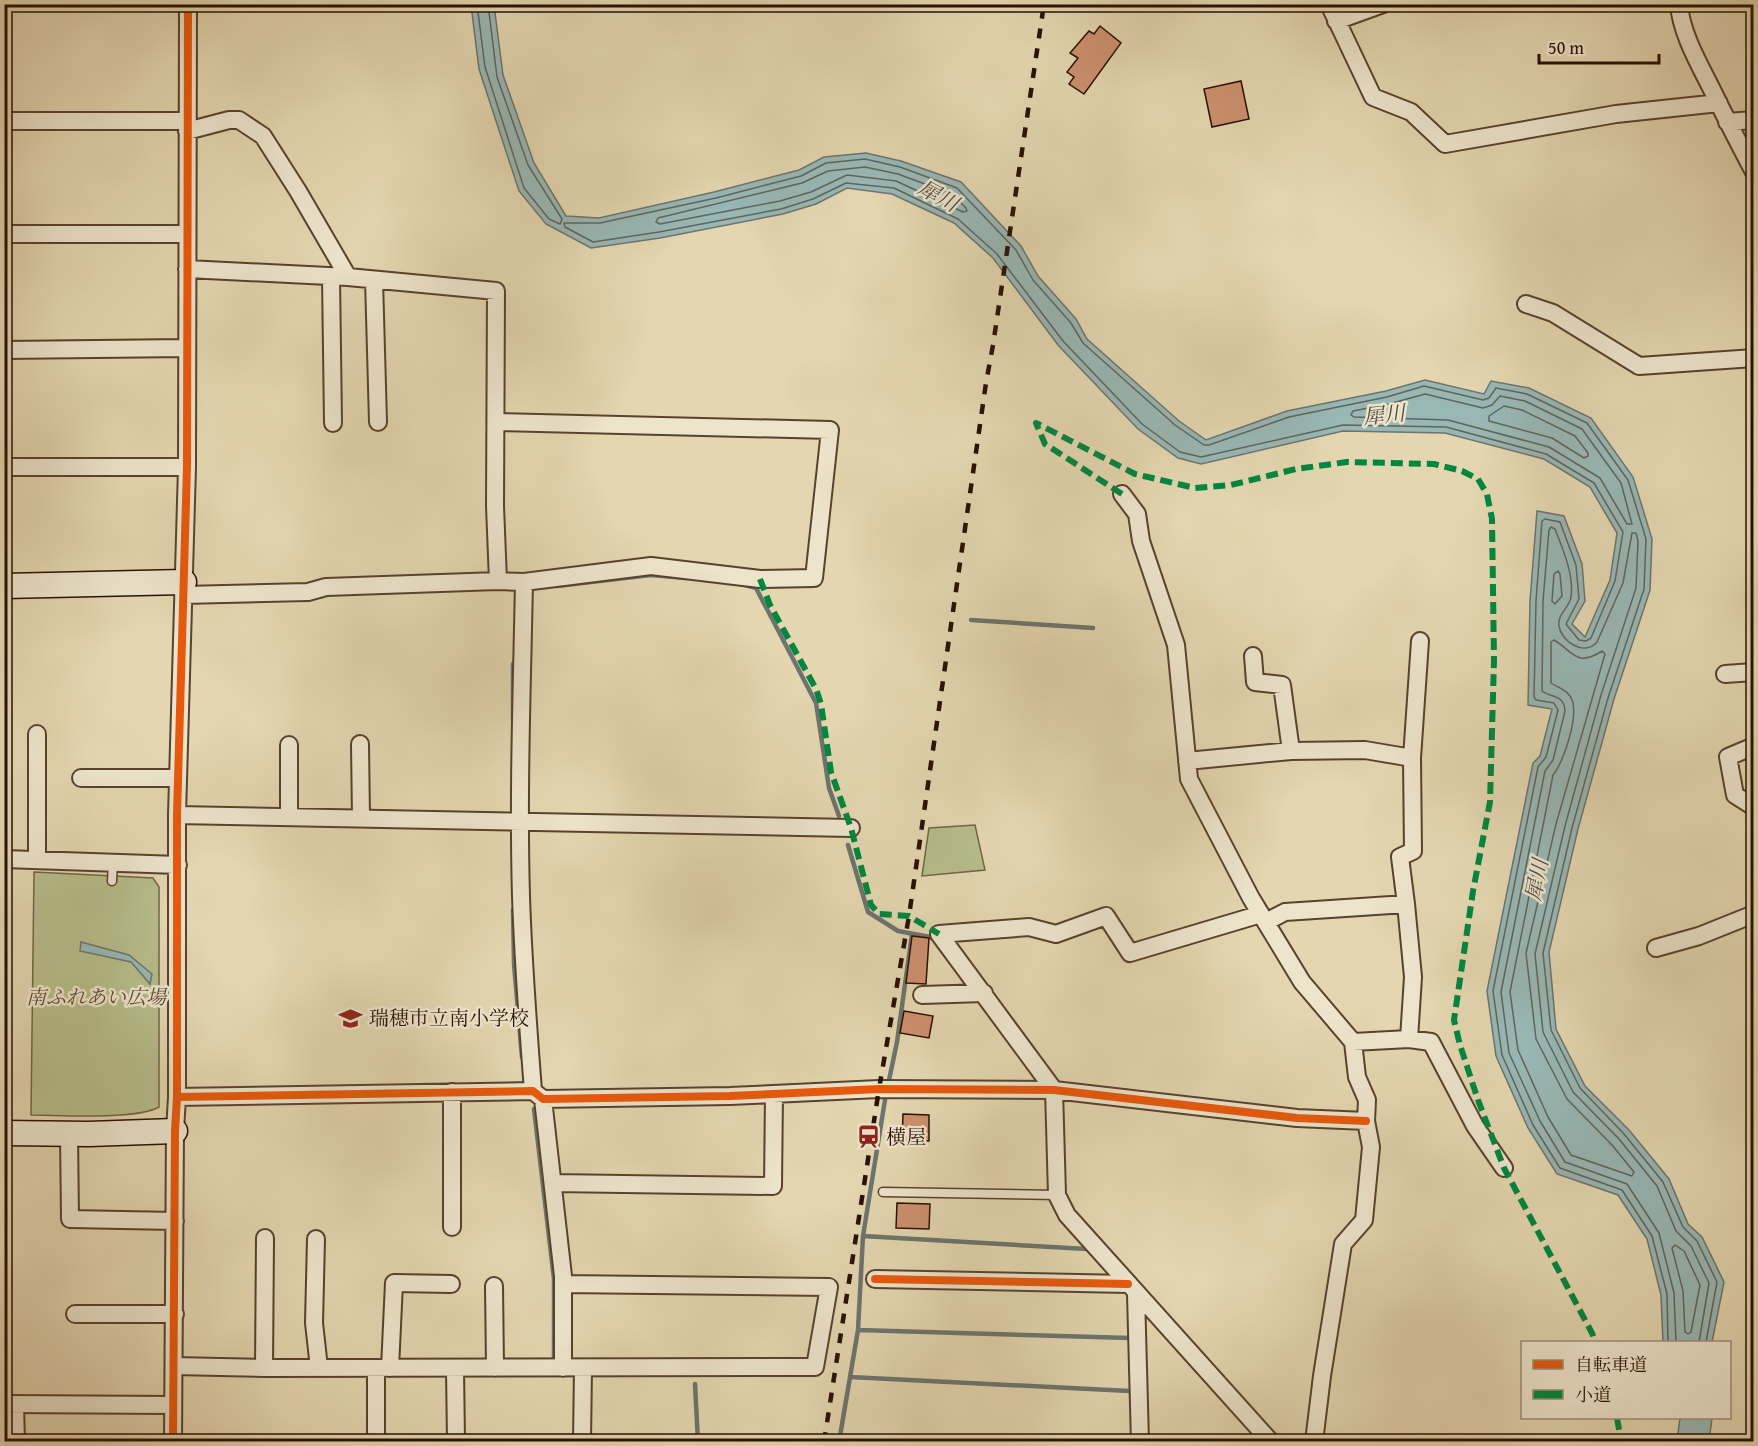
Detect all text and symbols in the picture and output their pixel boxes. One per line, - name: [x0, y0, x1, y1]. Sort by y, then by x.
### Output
- scale bar: [1539, 27, 1659, 65]
- text: 50 m: [1548, 34, 1584, 61]
- water label: 犀川: [912, 172, 966, 220]
- water label: 犀川: [1361, 397, 1408, 432]
- water label: 犀川: [1517, 854, 1556, 903]
- park label: 南ふれあい広場: [26, 982, 168, 1011]
- place label: 瑞穂市立南小学校: [369, 1003, 529, 1032]
- school or university icon: 瑞穂市立南小学校: [338, 1005, 364, 1031]
- place label: 横屋: [886, 1122, 926, 1151]
- station icon: 横屋: [855, 1124, 881, 1150]
- legend: [1521, 1341, 1731, 1419]
- text: 自転車道: [1575, 1351, 1647, 1378]
- text: 小道: [1575, 1381, 1611, 1408]

